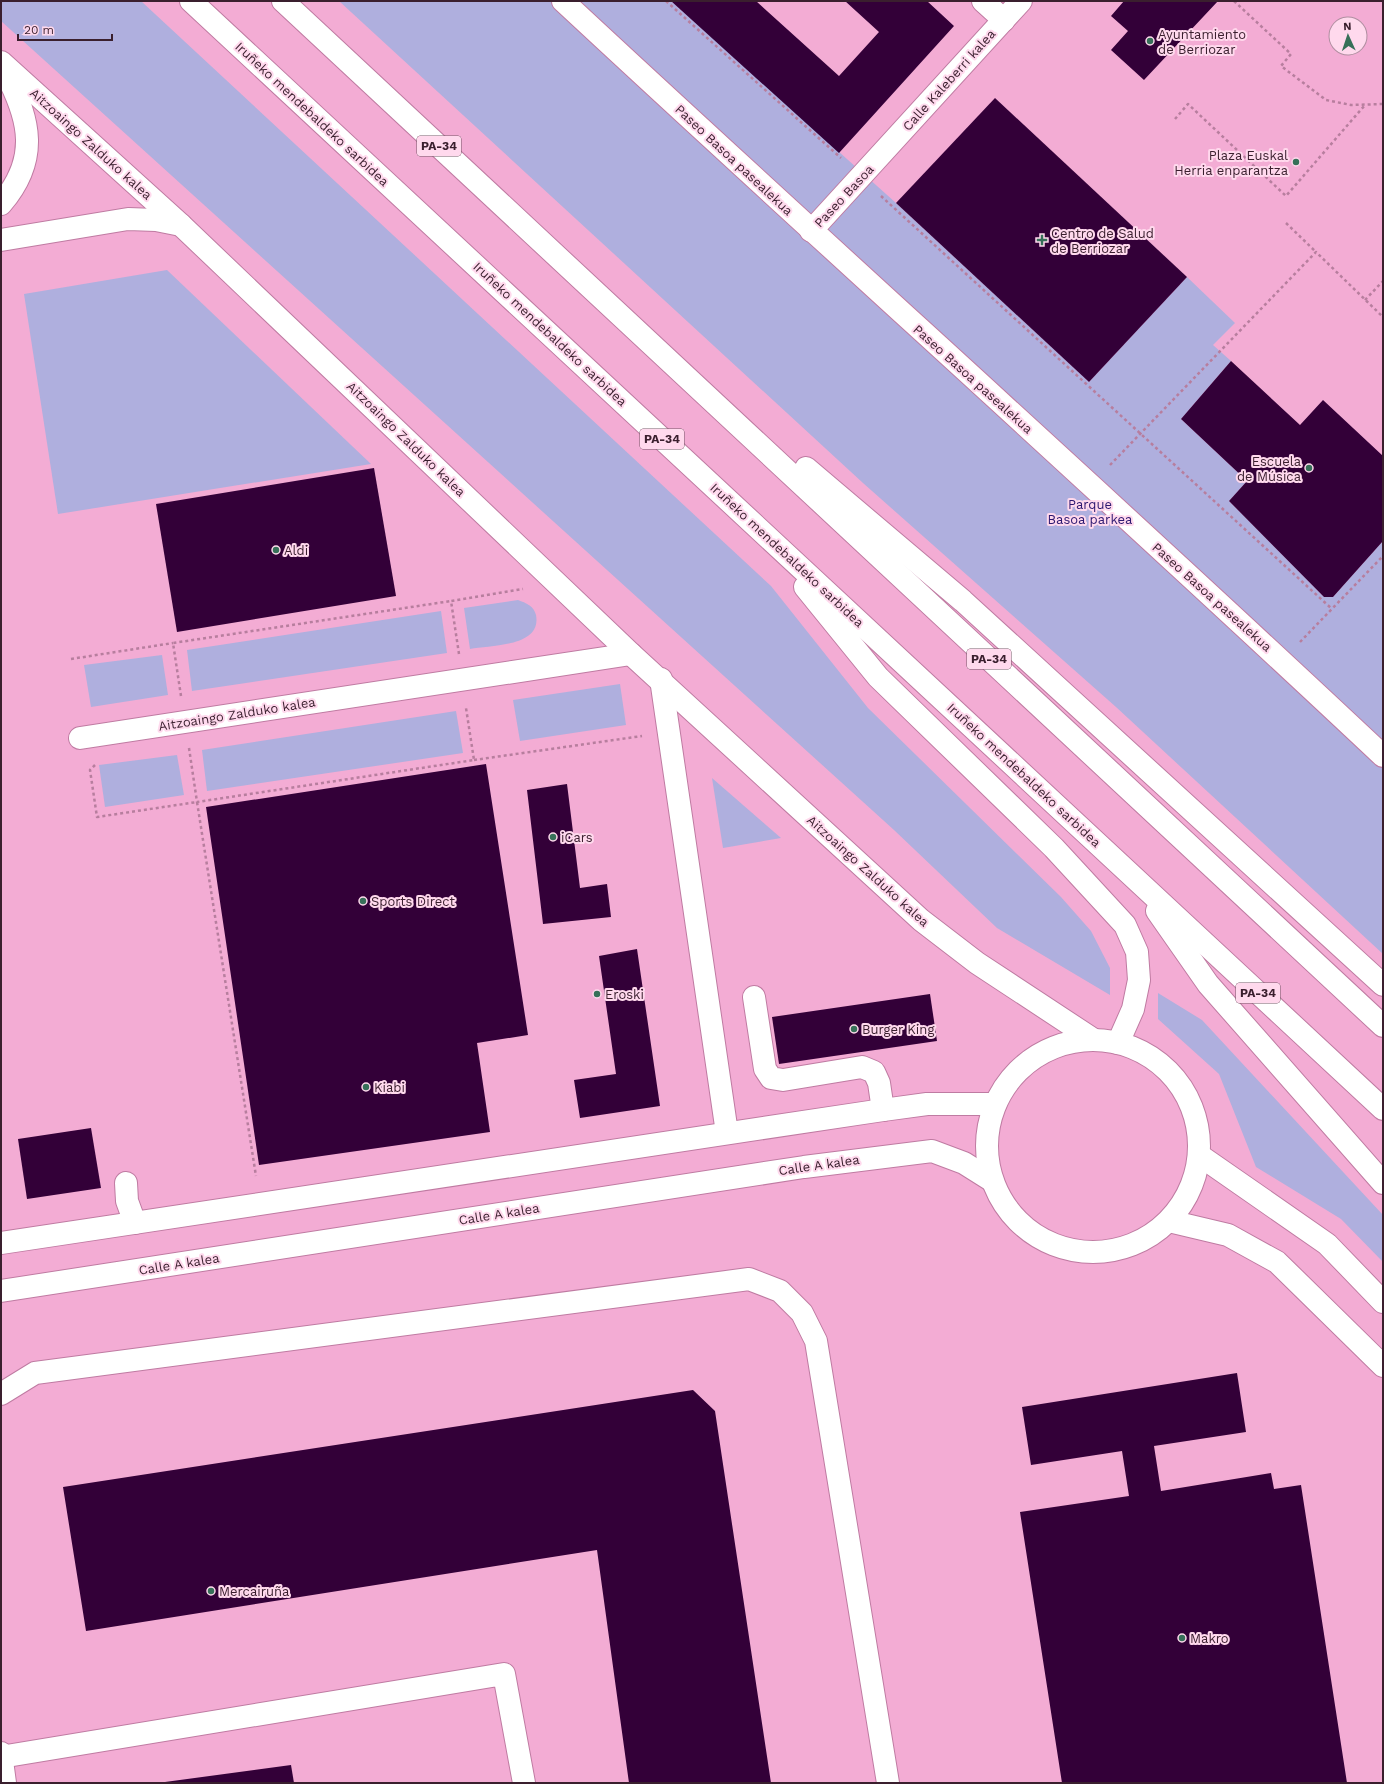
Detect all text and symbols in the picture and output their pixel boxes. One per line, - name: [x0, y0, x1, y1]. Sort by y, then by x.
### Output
- scale bar: [18, 16, 112, 42]
- north arrow: [1328, 16, 1368, 56]
- text: N: [1343, 20, 1352, 33]
- text: 20 m: [24, 23, 54, 37]
- street label: Calle Kaleberri kalea: [900, 26, 999, 134]
- place label: Ayuntamiento de Berriozar: [1158, 27, 1246, 57]
- marker: Ayuntamiento de Berriozar: [1145, 36, 1155, 46]
- street label: Iruñeko mendebaldeko sarbidea: [232, 39, 392, 190]
- street label: Aitzoaingo Zalduko kalea: [27, 85, 155, 203]
- street label: Paseo Basoa pasealekua: [672, 102, 796, 219]
- road number: PA-34: [417, 136, 461, 156]
- place label: Plaza Euskal Herria enparantza: [1174, 148, 1289, 178]
- marker: Plaza Euskal Herria enparantza: [1291, 157, 1301, 167]
- street label: Paseo Basoa: [811, 161, 877, 230]
- place label: Centro de Salud de Berriozar: [1051, 226, 1154, 256]
- marker: Centro de Salud de Berriozar: [1036, 234, 1048, 246]
- street label: Iruñeko mendebaldeko sarbidea: [470, 259, 630, 410]
- street label: Paseo Basoa pasealekua: [910, 321, 1036, 437]
- street label: Aitzoaingo Zalduko kalea: [344, 379, 469, 500]
- road number: PA-34: [640, 429, 684, 449]
- place label: Escuela de Música: [1237, 454, 1302, 484]
- marker: Escuela de Música: [1304, 463, 1314, 473]
- street label: Iruñeko mendebaldeko sarbidea: [707, 480, 867, 631]
- park label: Parque Basoa parkea: [1048, 497, 1133, 527]
- street label: Paseo Basoa pasealekua: [1149, 539, 1275, 655]
- place label: Aldi: [284, 543, 308, 558]
- marker: Aldi: [271, 545, 281, 555]
- road number: PA-34: [967, 649, 1011, 669]
- street label: Aitzoaingo Zalduko kalea: [157, 694, 317, 734]
- street label: Iruñeko mendebaldeko sarbidea: [944, 700, 1104, 851]
- street label: Aitzoaingo Zalduko kalea: [804, 812, 932, 930]
- place label: iCars: [561, 830, 593, 845]
- marker: iCars: [548, 832, 558, 842]
- place label: Sports Direct: [371, 894, 456, 909]
- marker: Sports Direct: [358, 896, 368, 906]
- road number: PA-34: [1236, 983, 1280, 1003]
- place label: Eroski: [605, 987, 644, 1002]
- marker: Eroski: [592, 989, 602, 999]
- place label: Burger King: [862, 1022, 934, 1037]
- marker: Burger King: [849, 1024, 859, 1034]
- place label: Kiabi: [374, 1080, 405, 1095]
- marker: Kiabi: [361, 1082, 371, 1092]
- street label: Calle A kalea: [778, 1152, 861, 1178]
- street label: Calle A kalea: [458, 1200, 541, 1228]
- street label: Calle A kalea: [138, 1250, 221, 1278]
- place label: Mercairuña: [219, 1584, 290, 1599]
- marker: Mercairuña: [206, 1586, 216, 1596]
- place label: Makro: [1190, 1631, 1229, 1646]
- marker: Makro: [1177, 1633, 1187, 1643]

